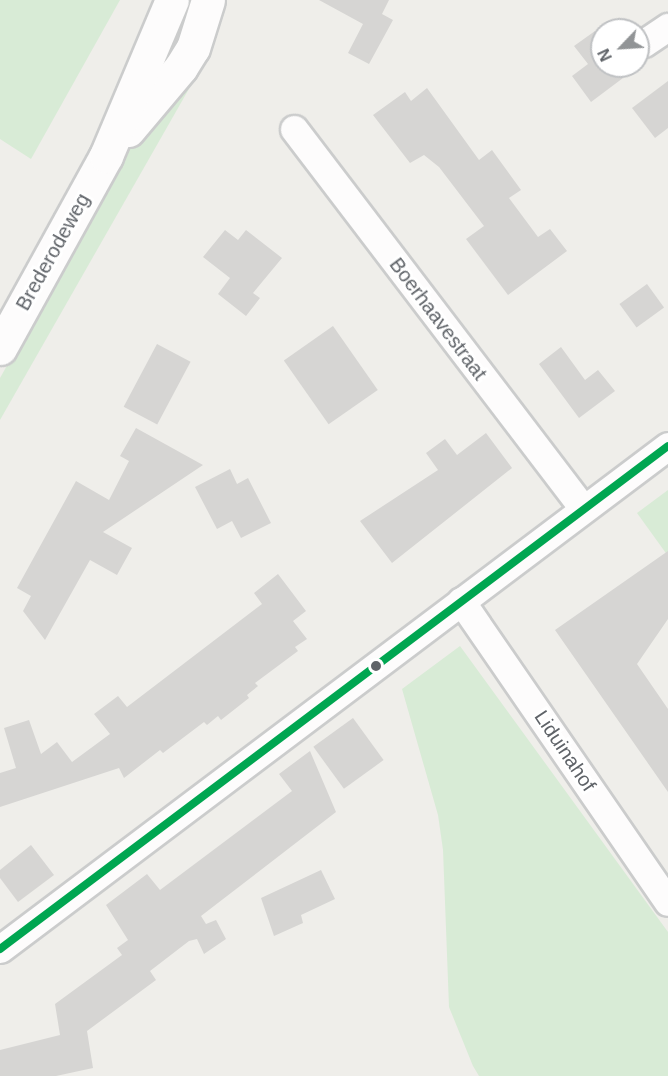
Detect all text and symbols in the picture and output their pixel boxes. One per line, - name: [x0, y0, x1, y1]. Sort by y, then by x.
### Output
- north arrow: [590, 18, 650, 78]
- text: N: [595, 46, 615, 64]
- street label: Brederodeweg: [11, 189, 95, 315]
- street label: Boerhaavestraat: [384, 253, 492, 385]
- unlabelled marker: [370, 660, 382, 672]
- street label: Liduinahof: [529, 706, 601, 796]

